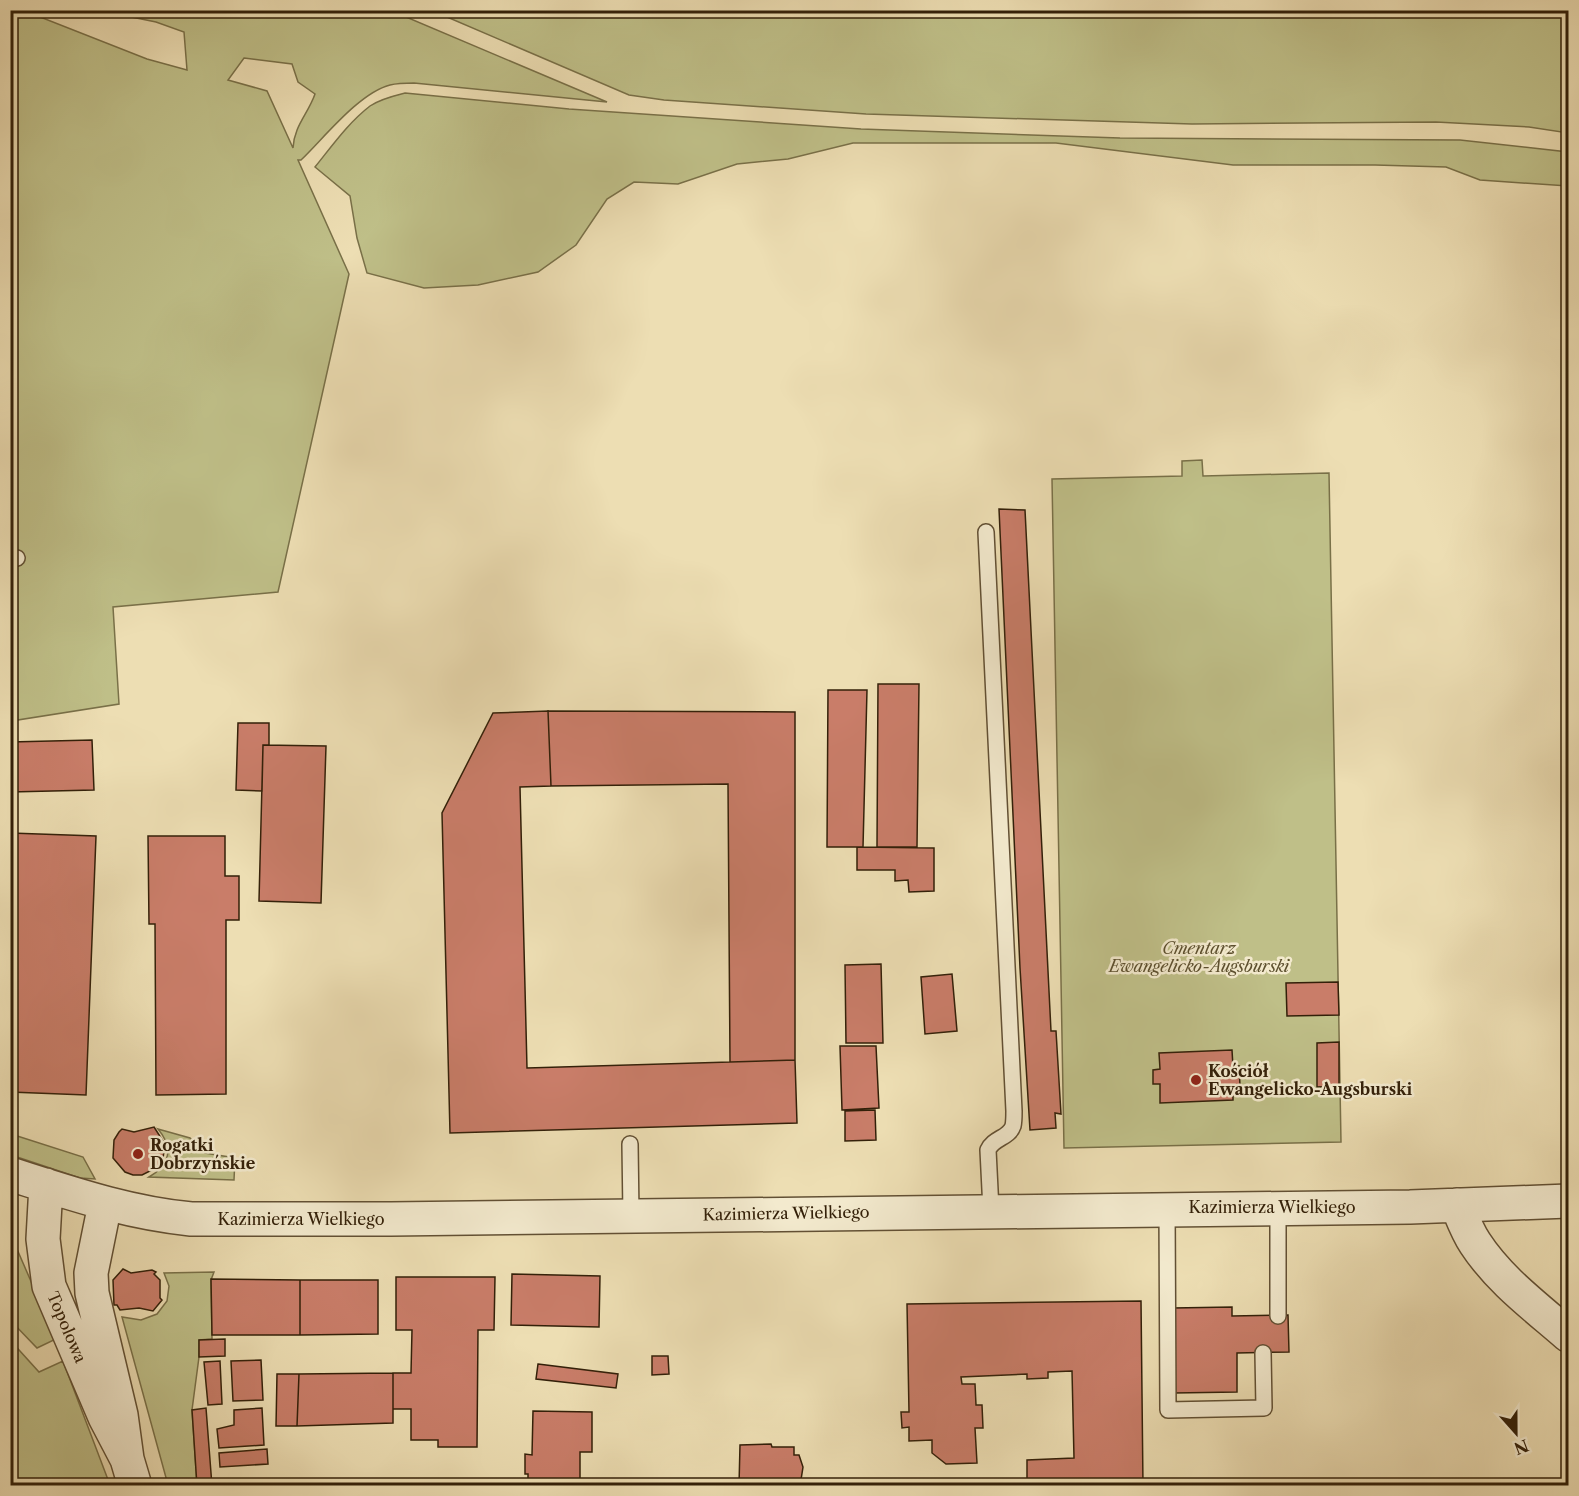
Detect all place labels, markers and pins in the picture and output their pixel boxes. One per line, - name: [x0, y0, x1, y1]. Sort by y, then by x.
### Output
- place label: Kościół Ewangelicko-Augsburski: [1208, 1061, 1413, 1099]
- marker: Kościół Ewangelicko-Augsburski: [1189, 1073, 1203, 1087]
- place label: Rogatki Dobrzyńskie: [150, 1135, 256, 1173]
- marker: Rogatki Dobrzyńskie: [131, 1147, 145, 1161]

